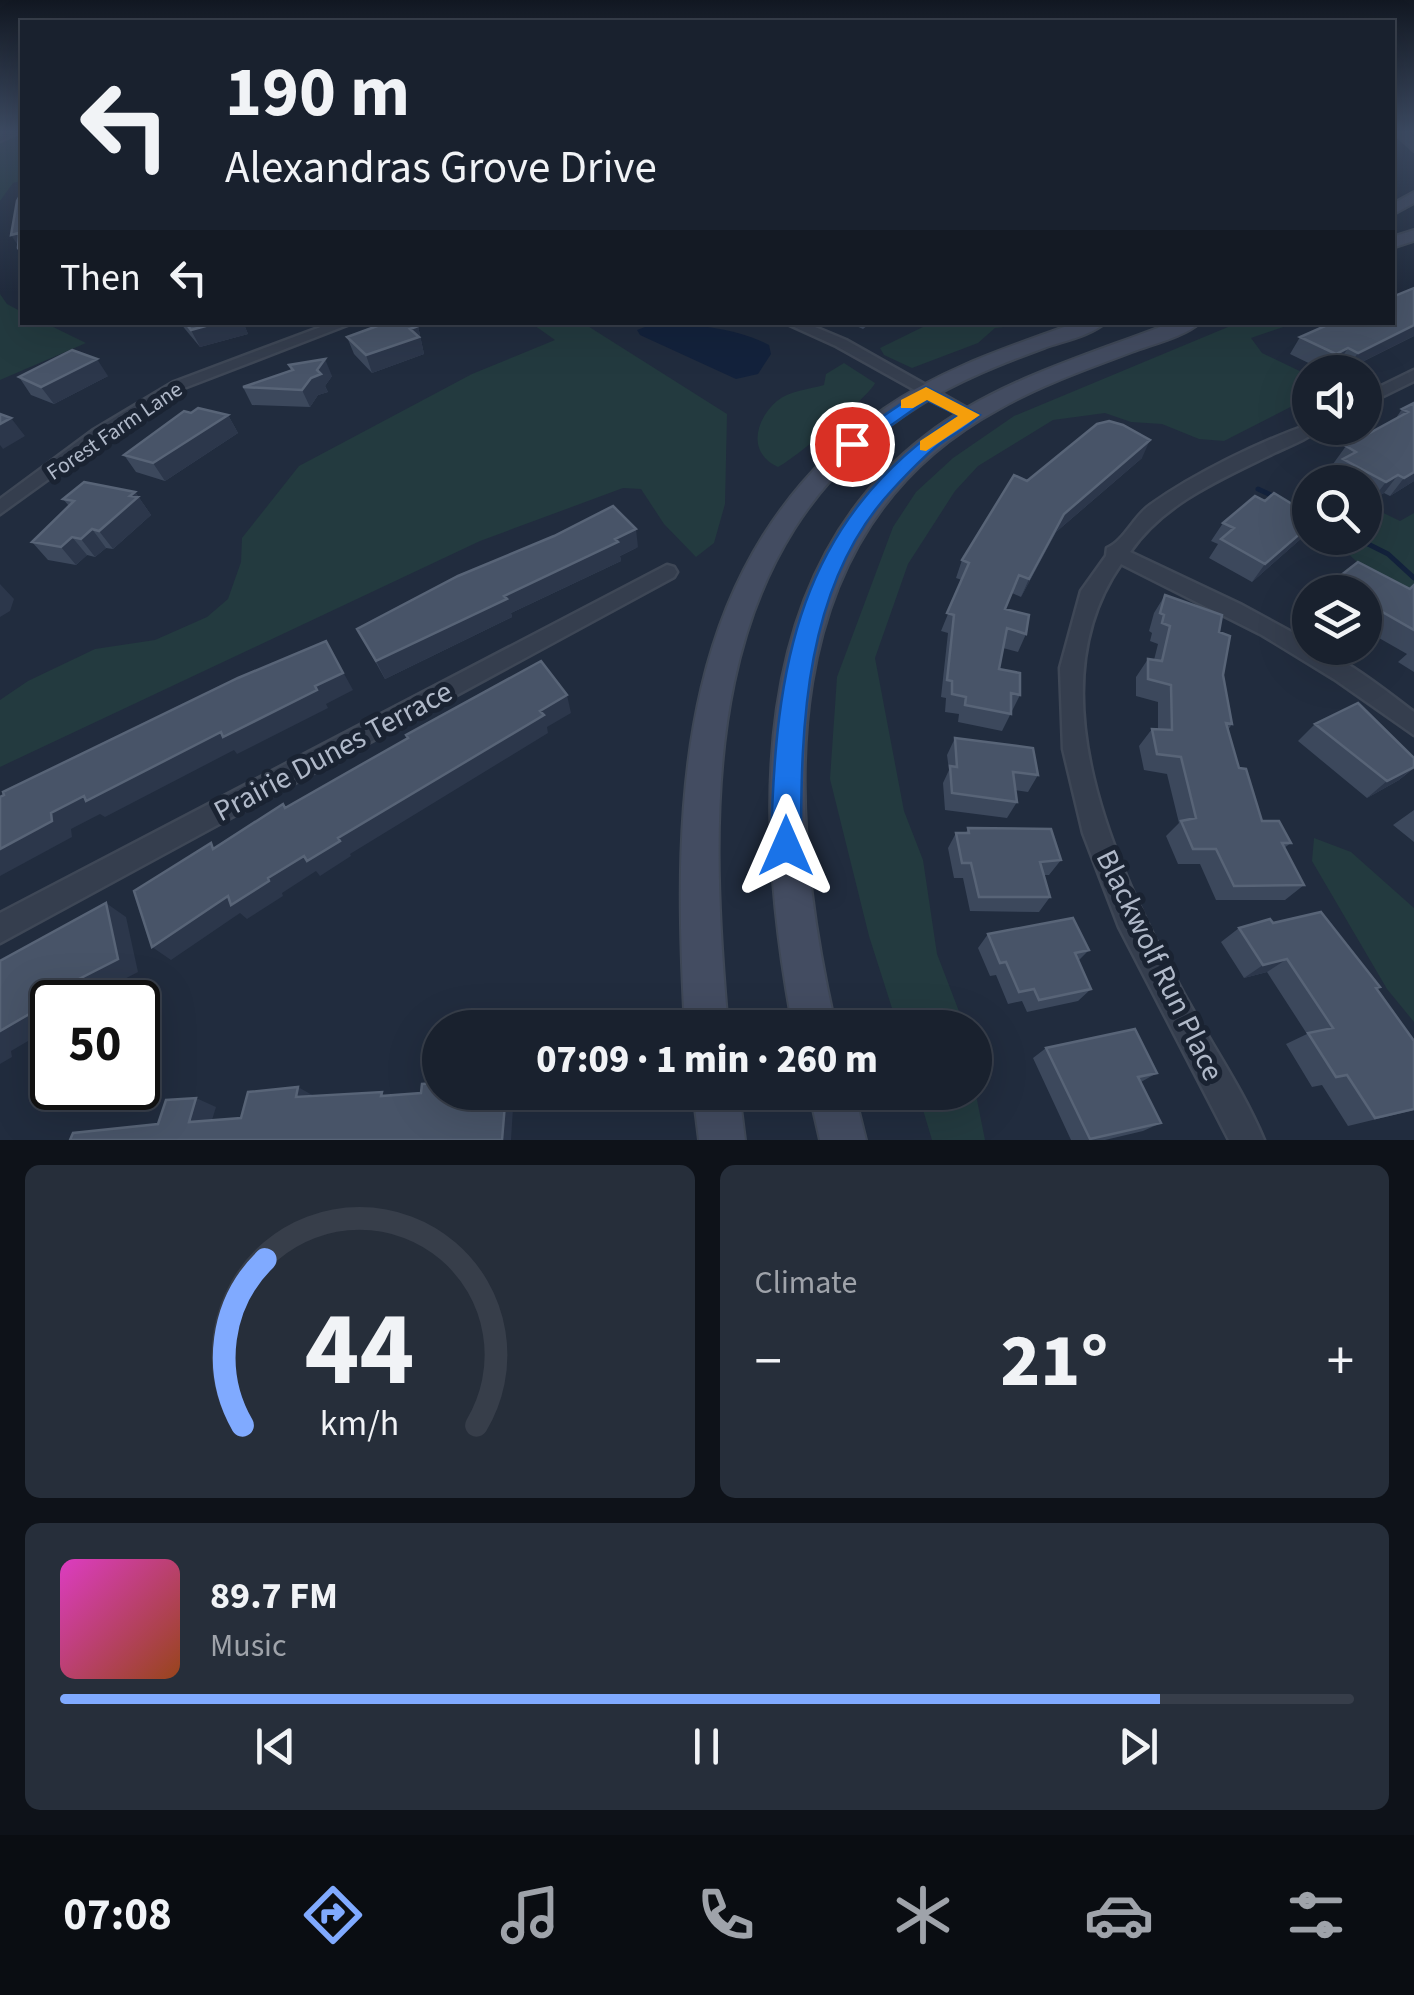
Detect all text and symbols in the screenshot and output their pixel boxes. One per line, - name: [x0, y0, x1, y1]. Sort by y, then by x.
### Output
- text: 190 m: [225, 43, 410, 143]
- icon: left: [60, 60, 190, 190]
- text: Alexandras Grove Drive: [225, 136, 657, 200]
- icon: left: [161, 250, 216, 305]
- text: Then: [60, 251, 141, 305]
- map controls: [1292, 355, 1382, 665]
- button: sound: [1292, 355, 1382, 445]
- street label: Forest Farm Lane: [40, 373, 189, 488]
- pin: [810, 402, 895, 487]
- icon: arrive: [825, 417, 880, 472]
- button: search: [1292, 465, 1382, 555]
- button: layers: [1292, 575, 1382, 665]
- street label: Prairie Dunes Terrace: [206, 670, 460, 833]
- position arrow: [734, 794, 838, 898]
- street label: Blackwolf Run Place: [1085, 842, 1234, 1088]
- speed limit sign: 50: [30, 980, 160, 1110]
- text: 07:09 · 1 min · 260 m: [536, 1033, 878, 1087]
- text: Climate: [755, 1260, 857, 1306]
- text: 44: [305, 1277, 415, 1425]
- text: 21°: [1000, 1308, 1108, 1415]
- text: −: [755, 1323, 782, 1401]
- text: +: [1327, 1323, 1354, 1401]
- text: km/h: [320, 1398, 399, 1449]
- text: 89.7 FM: [210, 1569, 338, 1623]
- text: Music: [210, 1623, 287, 1669]
- icon: previous: [248, 1719, 303, 1774]
- icon: pause: [679, 1719, 734, 1774]
- icon: next: [1111, 1719, 1166, 1774]
- icon: directions: [298, 1880, 368, 1950]
- icon: music: [495, 1880, 565, 1950]
- icon: phone: [691, 1880, 761, 1950]
- icon: climate: [888, 1880, 958, 1950]
- icon: car: [1084, 1880, 1154, 1950]
- icon: filters: [1281, 1880, 1351, 1950]
- text: 07:08: [63, 1883, 172, 1947]

